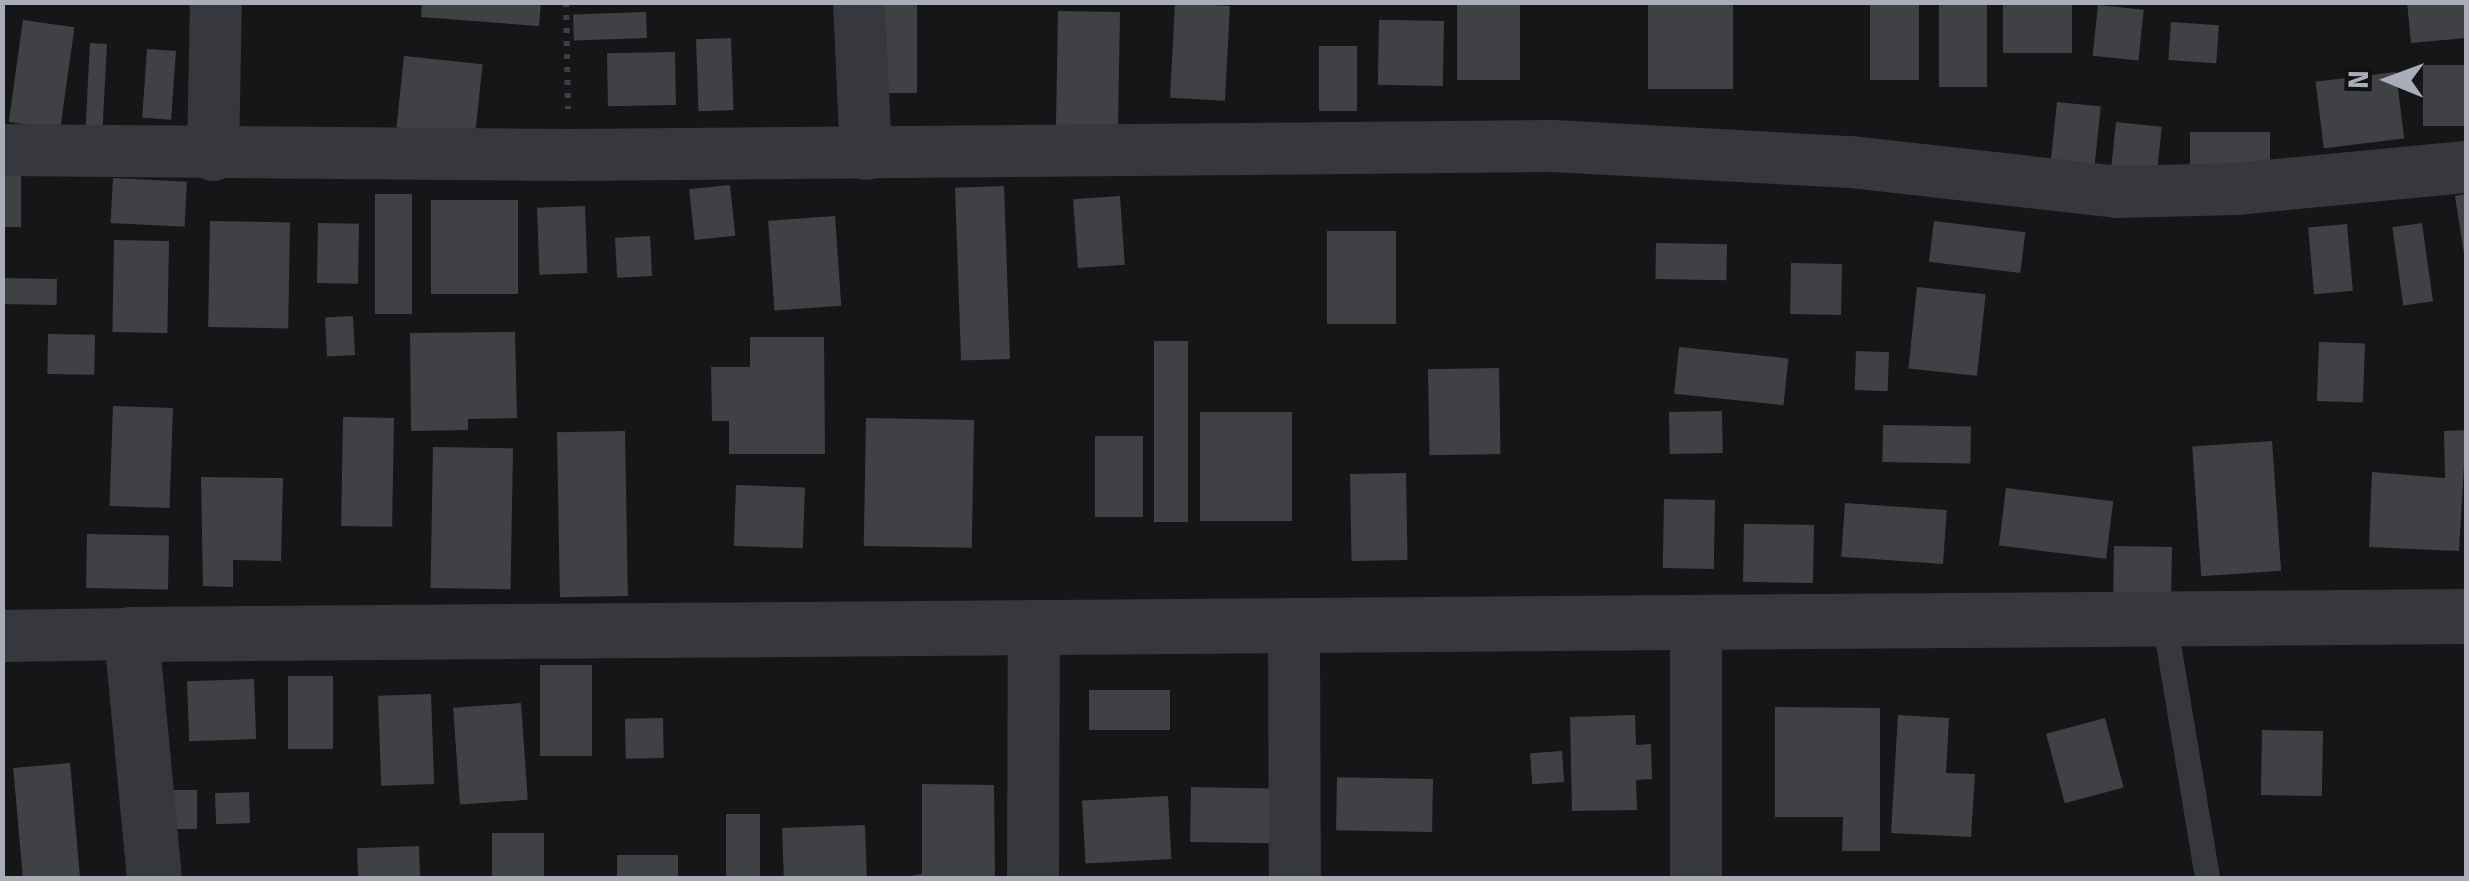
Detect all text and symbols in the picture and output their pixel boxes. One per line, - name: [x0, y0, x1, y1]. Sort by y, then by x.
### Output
- north arrow: [2339, 30, 2439, 130]
- text: N: [2342, 70, 2375, 89]

